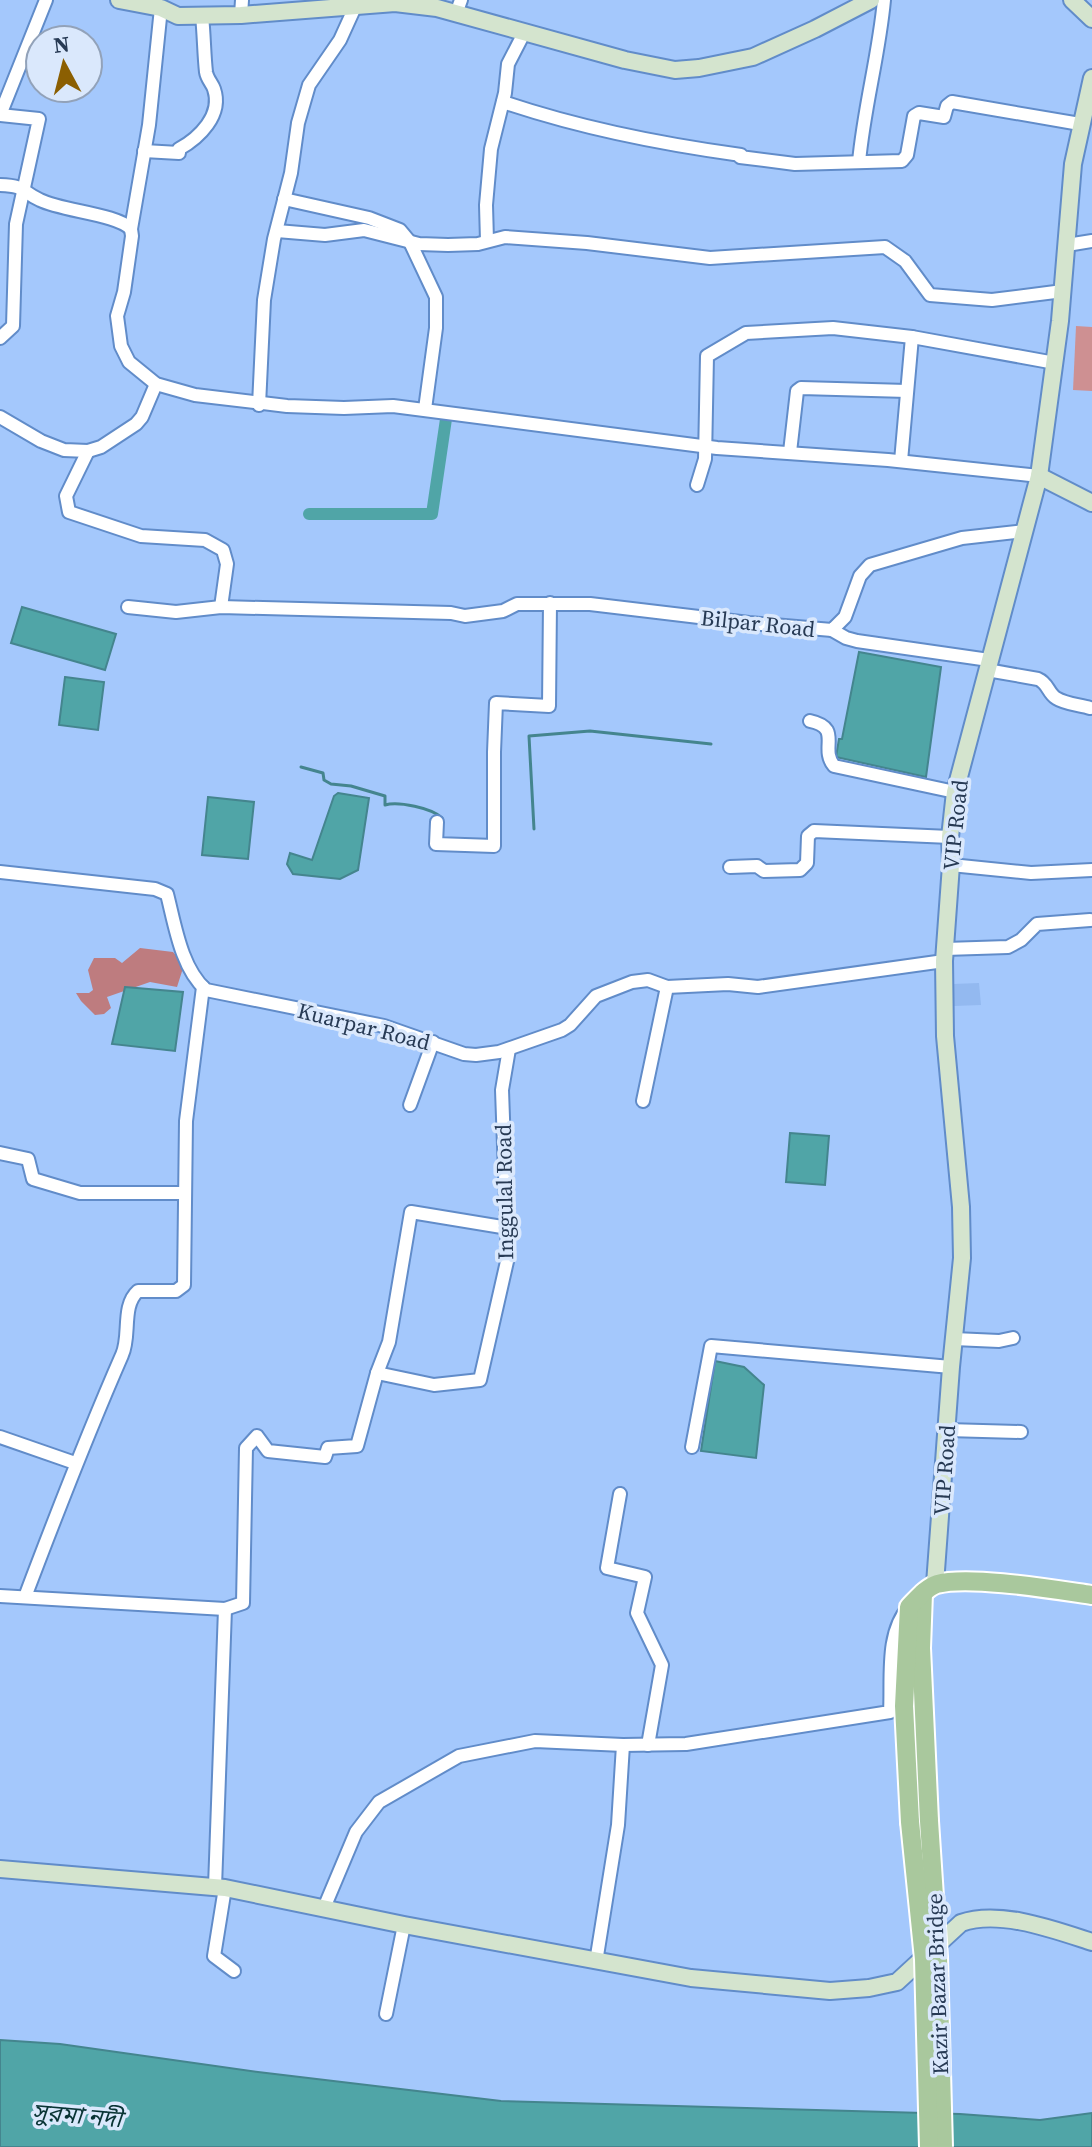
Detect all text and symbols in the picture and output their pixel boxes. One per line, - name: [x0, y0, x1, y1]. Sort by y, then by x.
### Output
- north arrow: [24, 24, 104, 104]
- text: N: [52, 28, 71, 60]
- street label: Bilpar Road: [699, 602, 817, 644]
- street label: VIP Road: [935, 778, 975, 872]
- street label: Kuarpar Road: [295, 995, 434, 1057]
- street label: Inggulal Road: [488, 1123, 520, 1260]
- street label: VIP Road: [926, 1423, 962, 1516]
- street label: Kazir Bazar Bridge: [919, 1893, 955, 2075]
- water label: সুরমা নদী: [31, 2095, 128, 2136]

